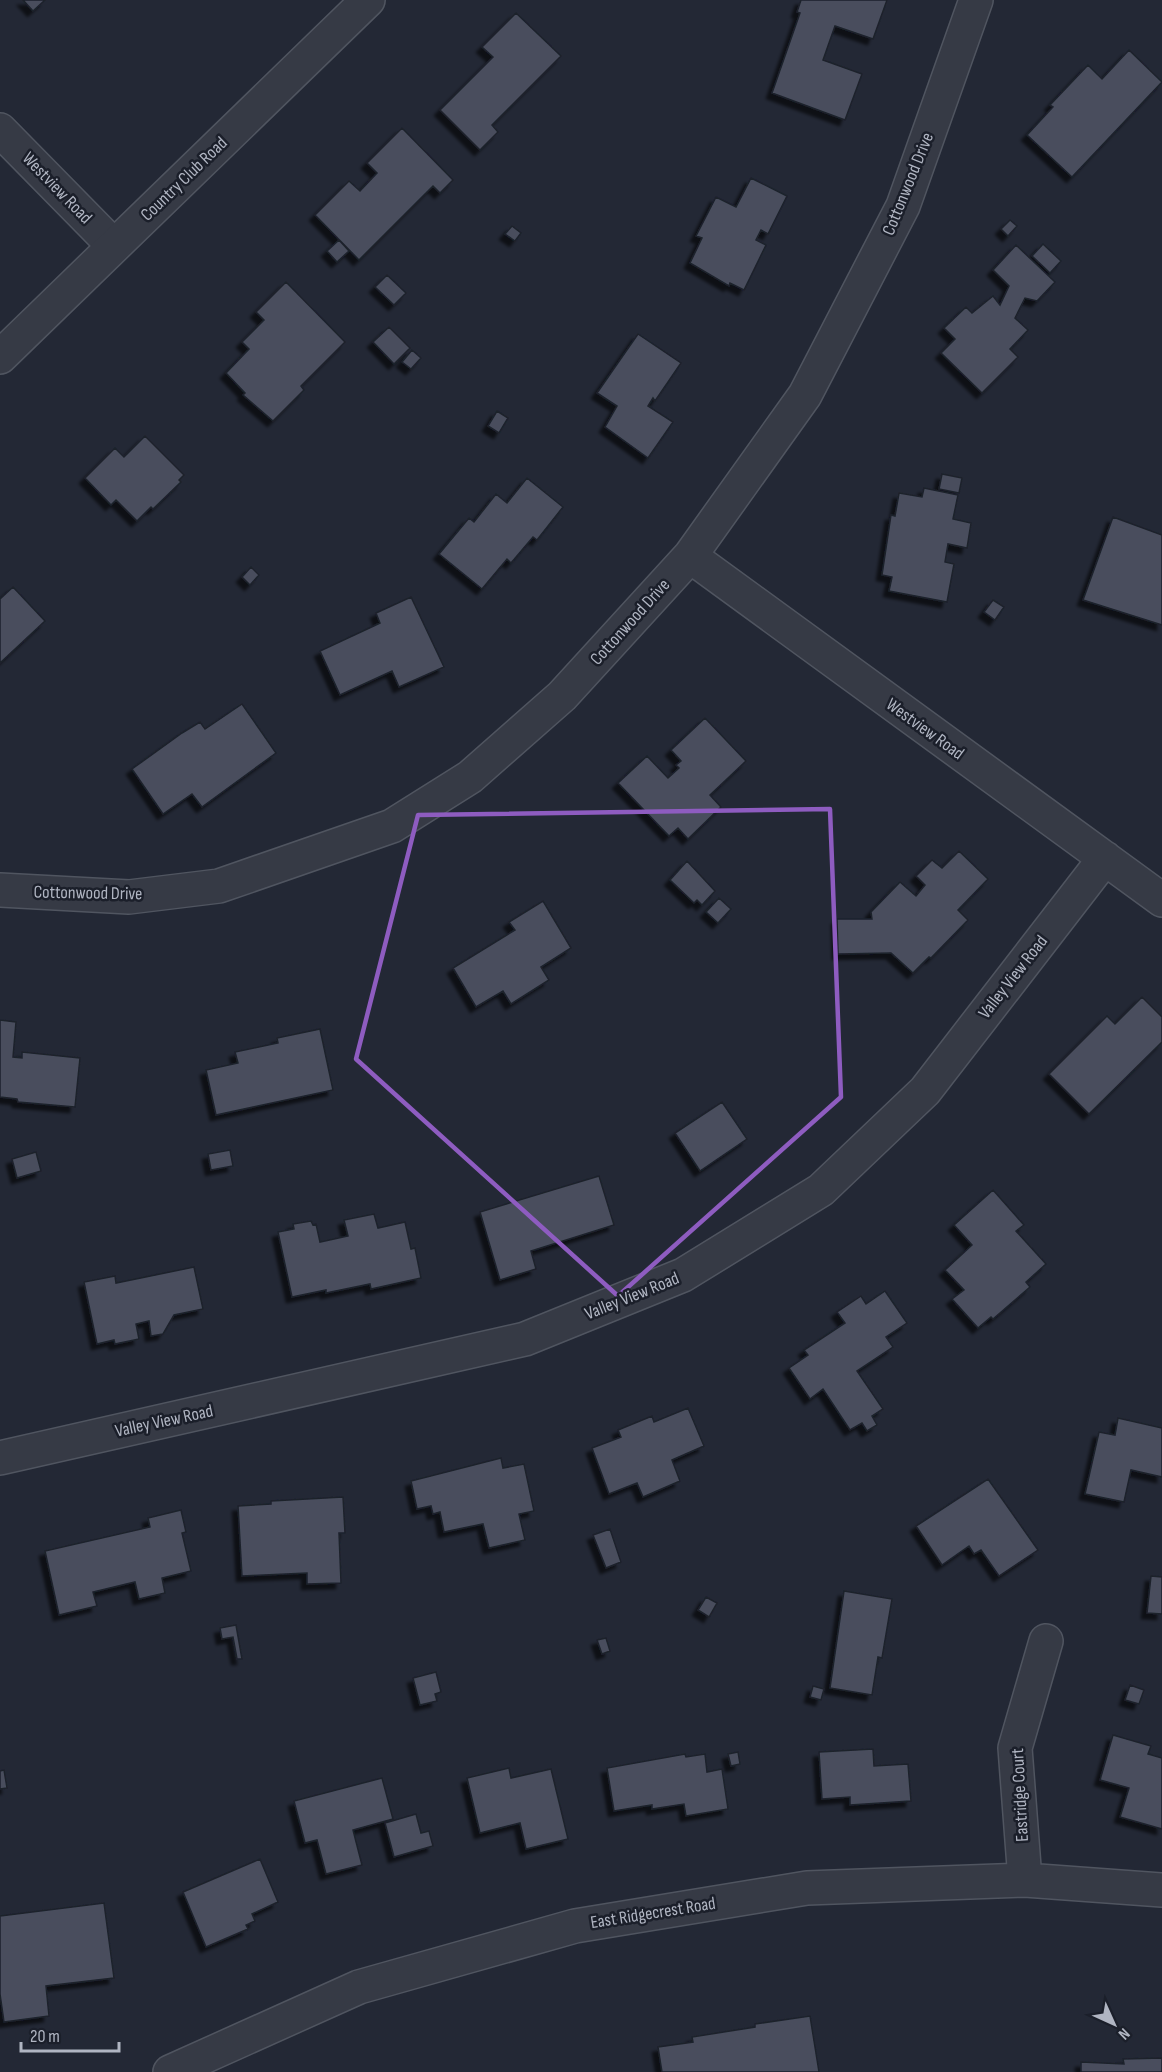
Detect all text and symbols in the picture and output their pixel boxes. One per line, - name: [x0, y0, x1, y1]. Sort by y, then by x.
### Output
- street label: Cottonwood Drive: [878, 130, 938, 238]
- street label: Country Club Road: [136, 133, 232, 225]
- street label: Westview Road: [18, 148, 96, 228]
- street label: Cottonwood Drive: [586, 575, 674, 669]
- street label: Westview Road: [882, 694, 968, 764]
- street label: Cottonwood Drive: [33, 882, 143, 904]
- street label: Valley View Road: [974, 931, 1052, 1023]
- street label: Valley View Road: [582, 1268, 682, 1324]
- street label: Valley View Road: [113, 1400, 215, 1442]
- street label: Eastridge Court: [1007, 1747, 1033, 1842]
- street label: East Ridgecrest Road: [589, 1893, 717, 1933]
- north arrow: [1084, 1994, 1144, 2054]
- scale bar: [21, 2015, 118, 2053]
- text: N: [1114, 2024, 1133, 2043]
- text: 20 m: [30, 2026, 60, 2047]

